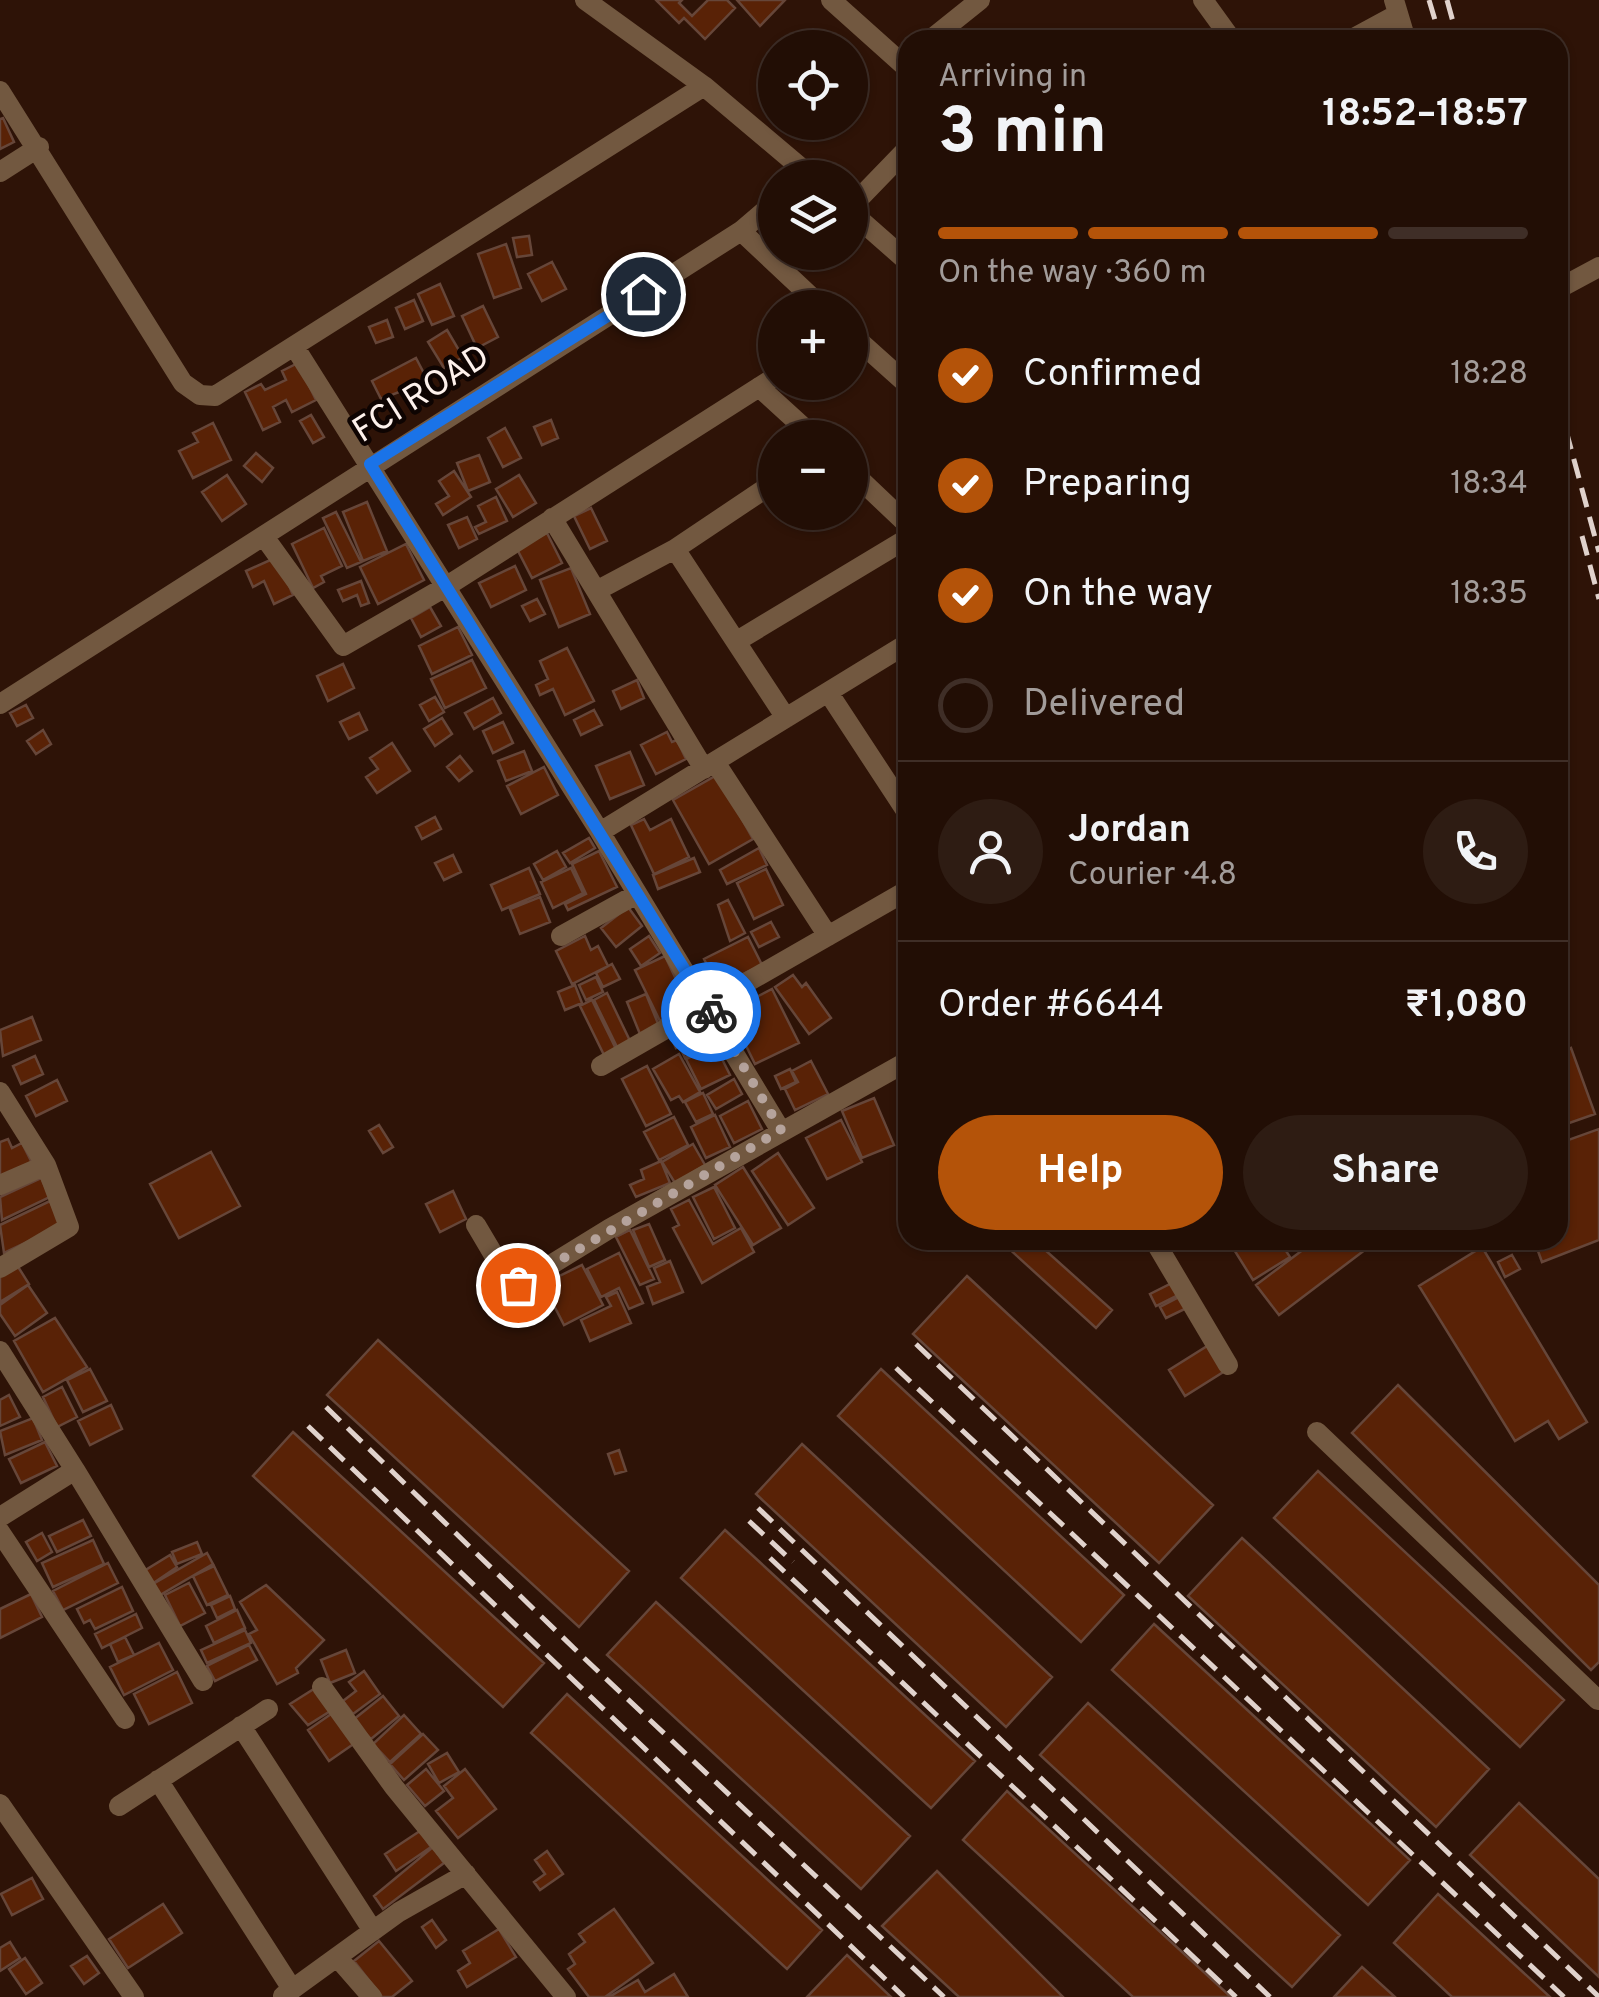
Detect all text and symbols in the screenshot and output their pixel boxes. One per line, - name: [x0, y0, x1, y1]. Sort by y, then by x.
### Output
- map controls: [758, 30, 868, 530]
- button: locate: [758, 30, 868, 140]
- text: Arriving in: [938, 58, 1087, 98]
- text: 18:52–18:57: [1322, 91, 1528, 140]
- text: 3 min: [938, 94, 1107, 176]
- button: layers: [758, 160, 868, 270]
- pin: [601, 252, 686, 337]
- text: On the way · 360 m: [938, 254, 1207, 294]
- icon: home: [616, 267, 671, 322]
- button: +: [758, 290, 868, 400]
- street label: FCI ROAD: [345, 336, 499, 454]
- icon: check: [938, 348, 993, 403]
- text: Confirmed: [1023, 351, 1202, 400]
- text: 18:28: [1450, 355, 1528, 395]
- button: −: [758, 420, 868, 530]
- icon: check: [938, 458, 993, 513]
- text: Preparing: [1023, 461, 1192, 510]
- text: 18:34: [1450, 465, 1528, 505]
- icon: check: [938, 568, 993, 623]
- text: On the way: [1023, 571, 1213, 620]
- text: 18:35: [1450, 575, 1528, 615]
- text: Delivered: [1023, 681, 1185, 730]
- button: person: [938, 799, 1043, 904]
- button: phone: [1423, 799, 1528, 904]
- text: Jordan: [1068, 807, 1191, 856]
- text: Courier · 4.8: [1068, 856, 1237, 896]
- courier: [661, 962, 761, 1062]
- text: Order #6644: [938, 982, 1164, 1031]
- text: ₹1,080: [1405, 982, 1528, 1031]
- icon: bike: [684, 985, 739, 1040]
- button: Help: [938, 1115, 1223, 1230]
- button: Share: [1243, 1115, 1528, 1230]
- pin: [476, 1243, 561, 1328]
- icon: bag: [491, 1258, 546, 1313]

